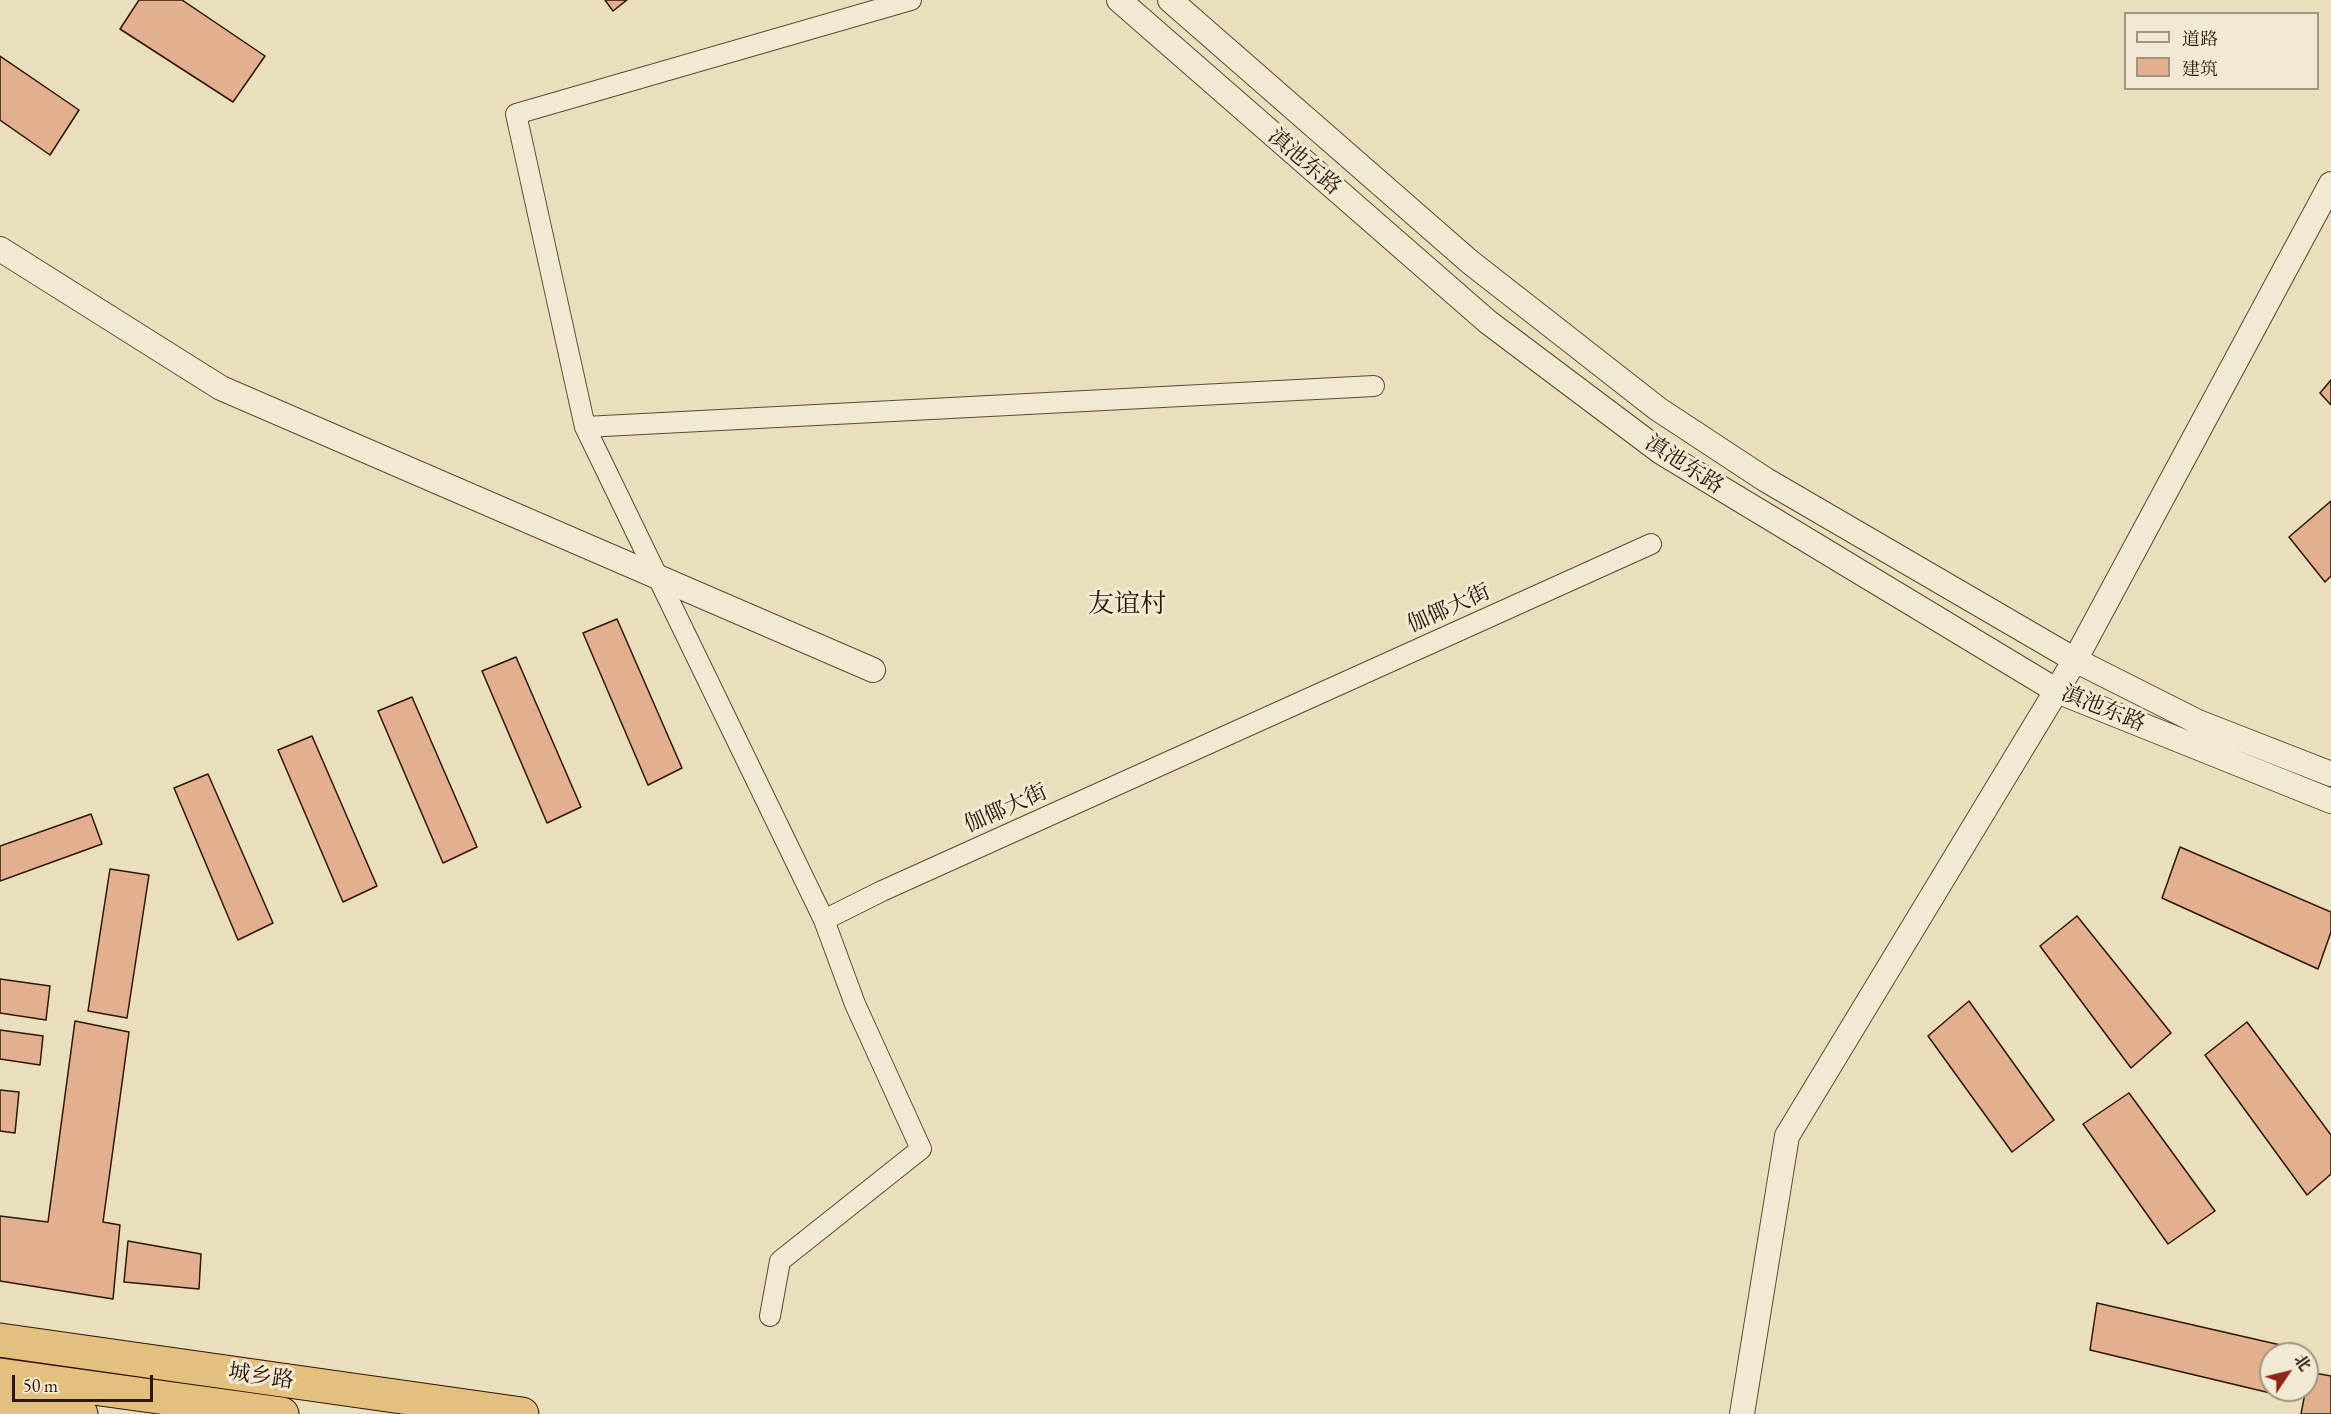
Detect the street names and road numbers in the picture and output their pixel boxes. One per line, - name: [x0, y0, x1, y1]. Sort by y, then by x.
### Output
- street label: 滇池东路: [1262, 123, 1346, 201]
- street label: 滇池东路: [1640, 430, 1728, 500]
- street label: 伽倻大街: [1403, 579, 1495, 639]
- street label: 滇池东路: [2057, 680, 2149, 738]
- street label: 伽倻大街: [960, 779, 1052, 839]
- street label: 城乡路: [226, 1359, 296, 1395]

